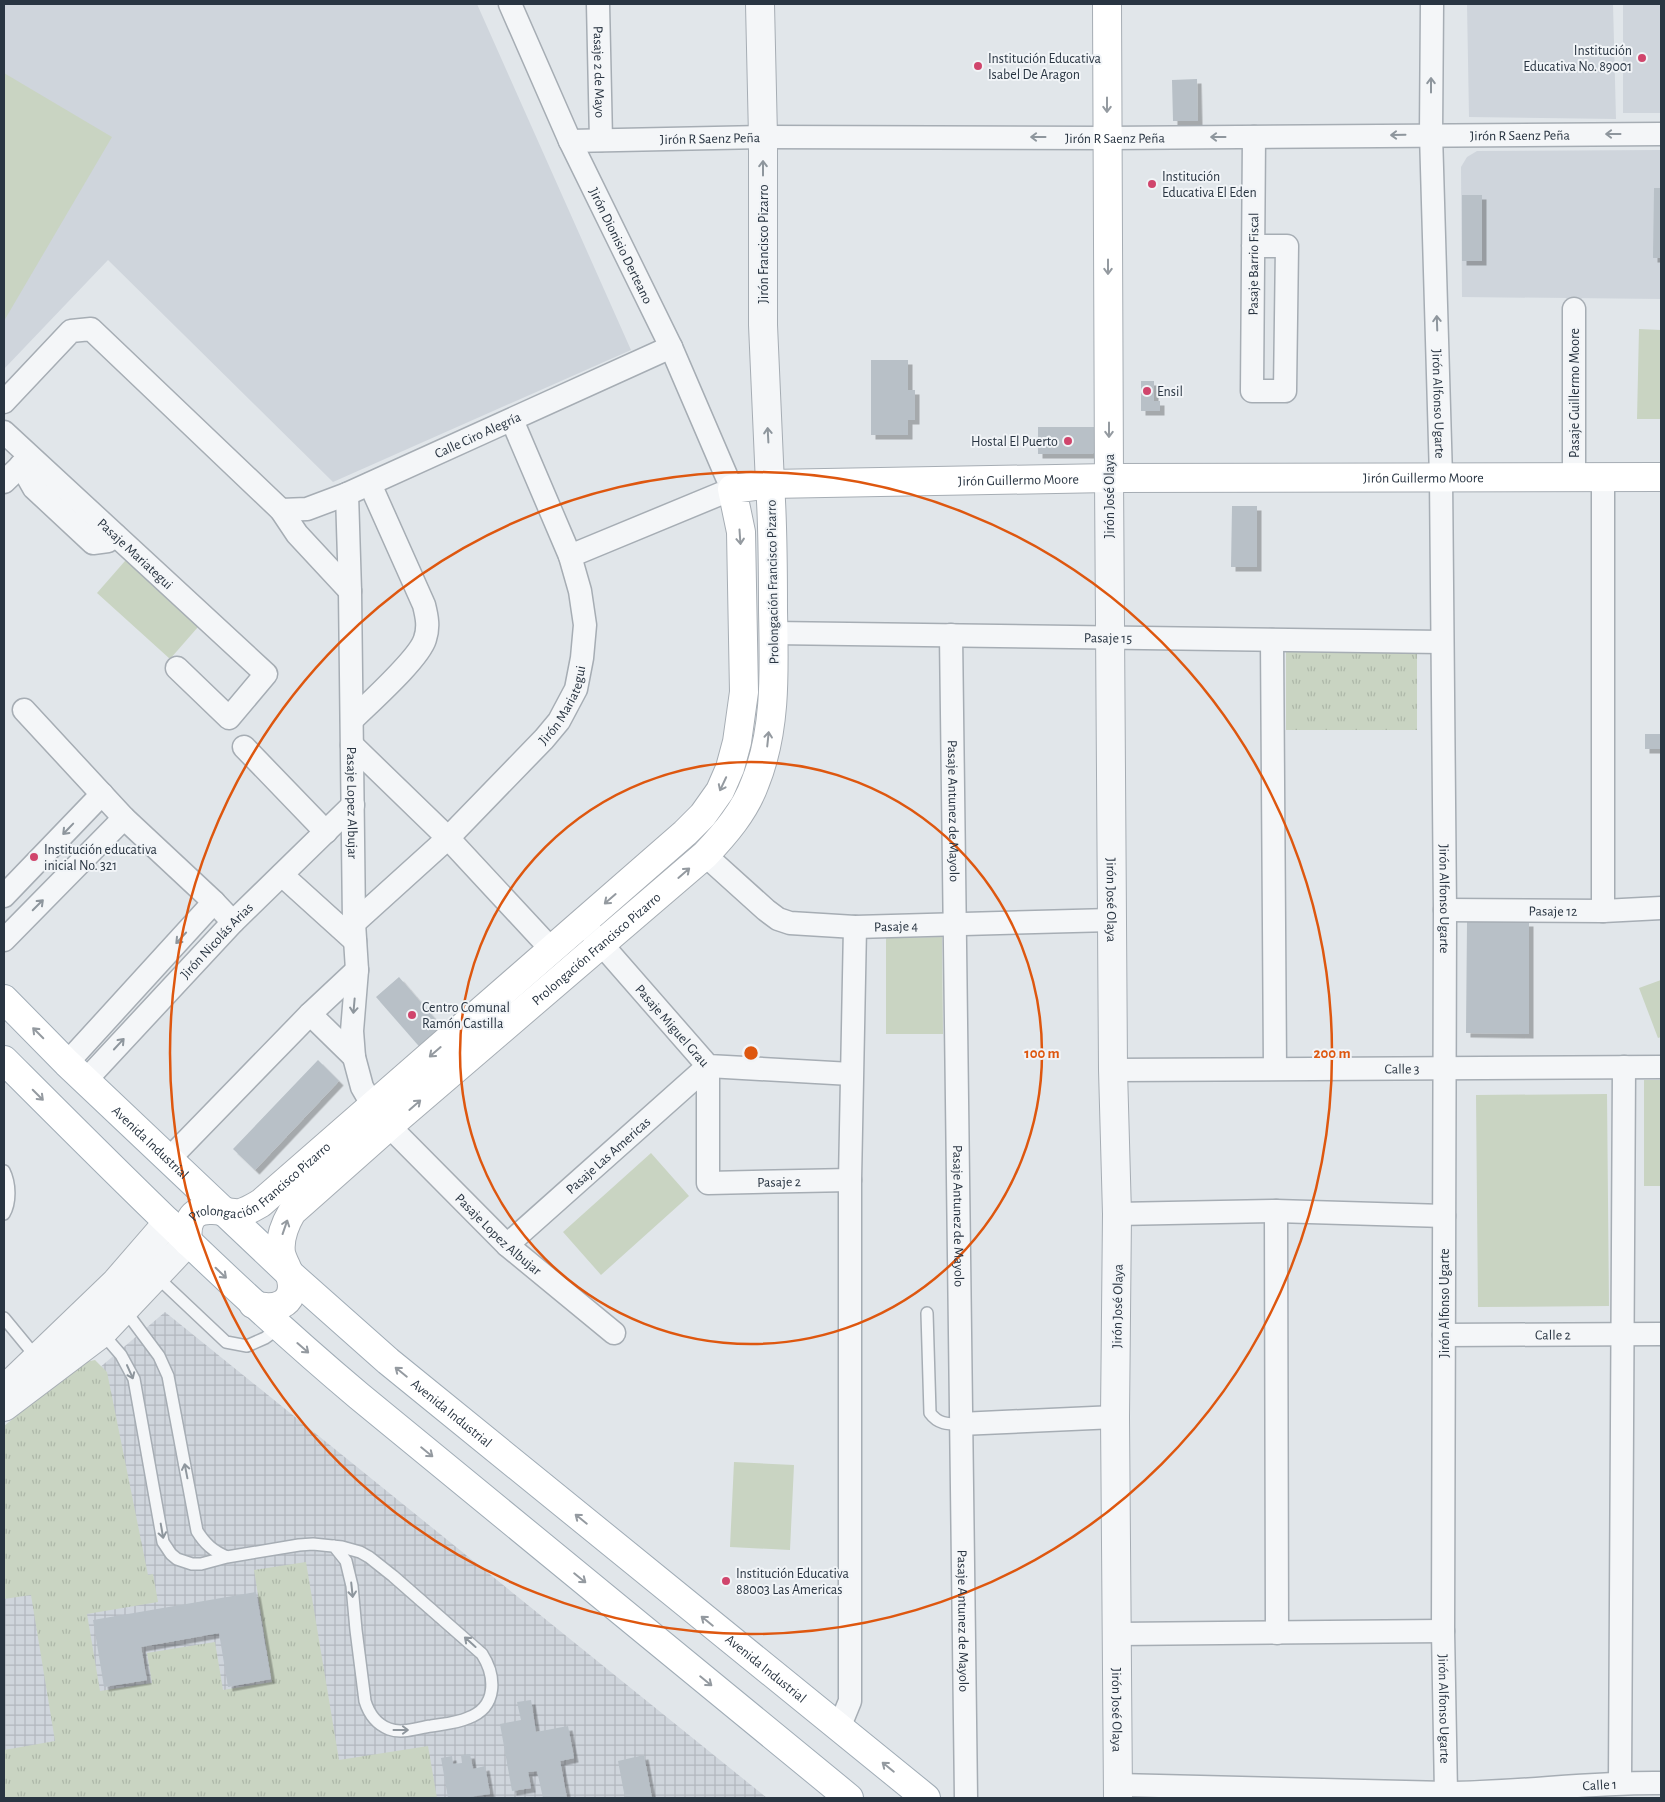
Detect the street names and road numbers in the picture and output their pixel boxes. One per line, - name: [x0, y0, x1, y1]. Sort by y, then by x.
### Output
- street label: Pasaje 2 de Mayo: [590, 26, 607, 118]
- street label: Jirón R Saenz Peña: [1470, 129, 1571, 143]
- street label: Jirón R Saenz Peña: [660, 131, 761, 147]
- street label: Jirón R Saenz Peña: [1065, 132, 1166, 146]
- street label: Jirón Francisco Pizarro: [757, 184, 771, 304]
- street label: Jirón Dionisio Derteano: [586, 186, 655, 306]
- street label: Pasaje Barrio Fiscal: [1247, 213, 1261, 316]
- street label: Pasaje Guillermo Moore: [1568, 328, 1582, 458]
- street label: Jirón Alfonso Ugarte: [1429, 349, 1446, 459]
- street label: Calle Ciro Alegría: [433, 410, 524, 461]
- street label: Jirón José Olaya: [1103, 453, 1117, 538]
- street label: Jirón Guillermo Moore: [1363, 471, 1484, 486]
- street label: Jirón Guillermo Moore: [958, 473, 1079, 489]
- street label: Prolongación Francisco Pizarro: [765, 499, 781, 664]
- street label: Pasaje Mariategui: [94, 516, 175, 592]
- street label: Pasaje 15: [1084, 631, 1132, 646]
- street label: Jirón Mariategui: [536, 665, 588, 748]
- street label: Pasaje Antunez de Mayolo: [945, 740, 961, 882]
- street label: Pasaje Lopez Albujar: [344, 747, 359, 860]
- street label: Jirón Alfonso Ugarte: [1436, 844, 1451, 954]
- street label: Jirón José Olaya: [1104, 858, 1118, 943]
- street label: Prolongación Francisco Pizarro: [529, 890, 664, 1008]
- street label: Jirón Nicolás Arias: [178, 901, 256, 982]
- street label: Pasaje 12: [1529, 905, 1577, 919]
- street label: Pasaje 4: [874, 919, 919, 934]
- street label: Pasaje Miguel Grau: [632, 982, 711, 1070]
- street label: Calle 3: [1384, 1062, 1420, 1077]
- street label: Avenida Industrial: [109, 1104, 191, 1182]
- street label: Pasaje Las Americas: [564, 1115, 653, 1197]
- street label: Prolongación Francisco Pizarro: [186, 1140, 334, 1224]
- street label: Pasaje Antunez de Mayolo: [950, 1145, 966, 1287]
- street label: Pasaje 2: [757, 1175, 801, 1190]
- street label: Pasaje Lopez Albujar: [452, 1191, 544, 1278]
- street label: Jirón Alfonso Ugarte: [1438, 1248, 1452, 1358]
- street label: Jirón José Olaya: [1110, 1263, 1126, 1348]
- street label: Calle 2: [1535, 1328, 1571, 1343]
- street label: Avenida Industrial: [408, 1377, 494, 1450]
- street label: Pasaje Antunez de Mayolo: [955, 1550, 970, 1692]
- street label: Avenida Industrial: [722, 1632, 809, 1706]
- street label: Jirón Alfonso Ugarte: [1435, 1654, 1451, 1764]
- street label: Jirón José Olaya: [1109, 1668, 1124, 1753]
- street label: Calle 1: [1582, 1778, 1617, 1794]

